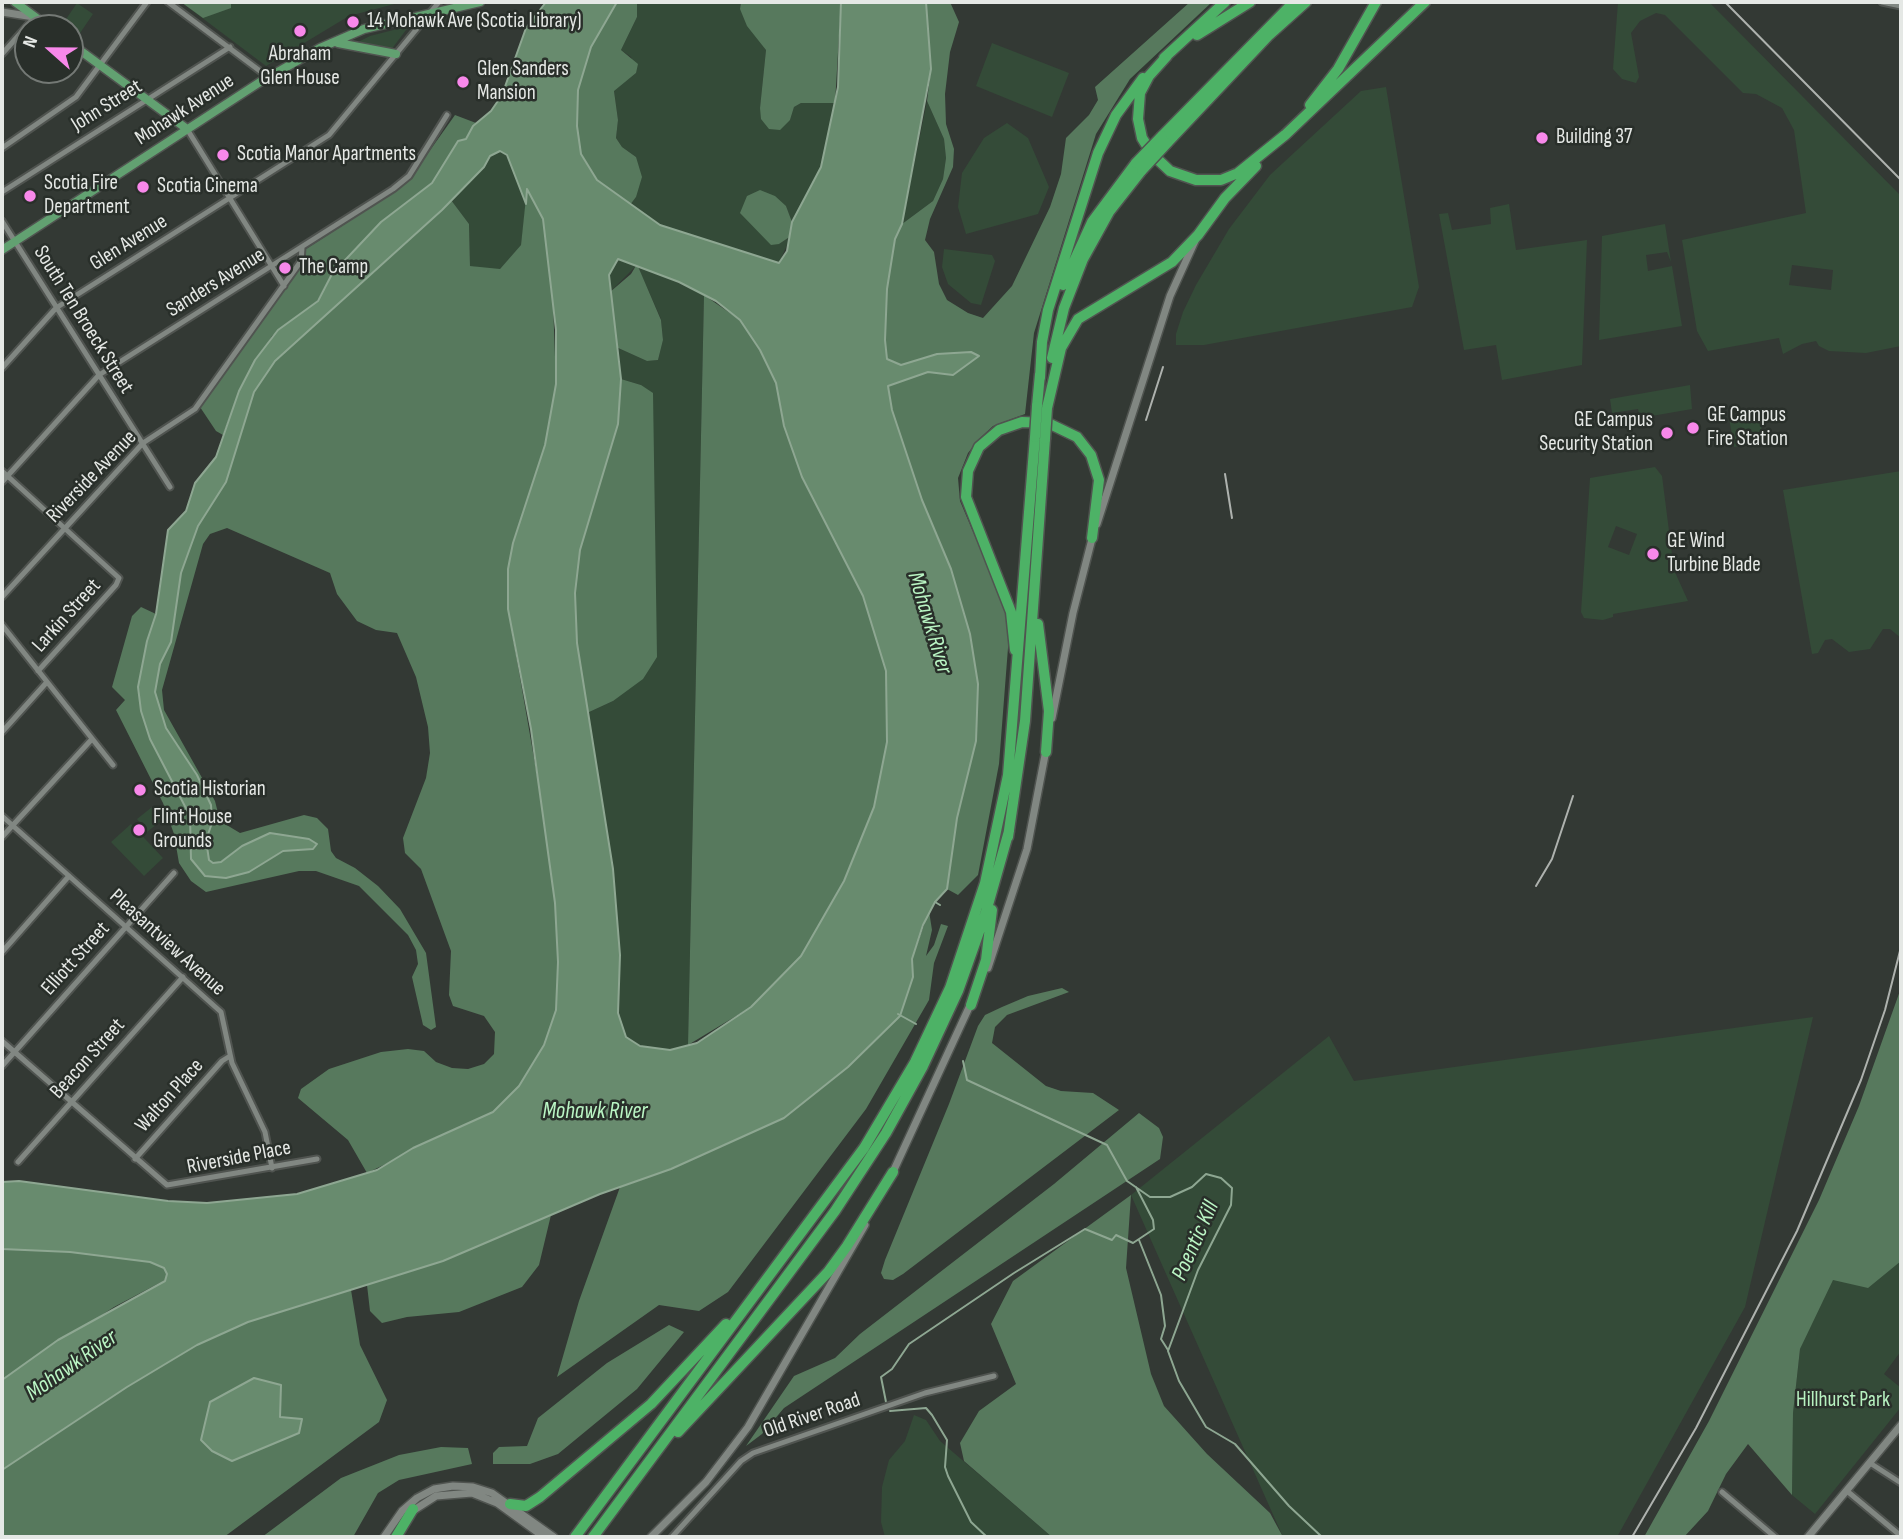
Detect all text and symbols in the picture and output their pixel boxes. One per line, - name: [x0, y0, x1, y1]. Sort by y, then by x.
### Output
- place label: 14 Mohawk Ave (Scotia Library): [367, 9, 582, 35]
- north arrow: [14, 14, 84, 84]
- marker: 14 Mohawk Ave (Scotia Library): [345, 14, 361, 30]
- marker: Abraham Glen House: [292, 23, 308, 39]
- text: N: [18, 33, 43, 51]
- place label: Abraham Glen House: [260, 42, 340, 92]
- place label: Glen Sanders Mansion: [477, 57, 569, 107]
- street label: Mohawk Avenue: [131, 69, 239, 151]
- street label: John Street: [67, 74, 147, 138]
- marker: Glen Sanders Mansion: [455, 74, 471, 90]
- place label: Building 37: [1556, 125, 1633, 151]
- marker: Building 37: [1534, 130, 1550, 146]
- place label: Scotia Manor Apartments: [237, 142, 416, 168]
- marker: Scotia Manor Apartments: [215, 147, 231, 163]
- place label: Scotia Fire Department: [44, 171, 130, 221]
- place label: Scotia Cinema: [157, 174, 258, 200]
- marker: Scotia Cinema: [135, 179, 151, 195]
- marker: Scotia Fire Department: [22, 188, 38, 204]
- street label: Glen Avenue: [86, 209, 172, 277]
- street label: South Ten Broeck Street: [27, 241, 139, 399]
- street label: Sanders Avenue: [162, 243, 270, 323]
- place label: The Camp: [299, 255, 368, 281]
- marker: The Camp: [277, 260, 293, 276]
- place label: GE Campus Fire Station: [1707, 403, 1788, 453]
- place label: GE Campus Security Station: [1539, 408, 1653, 458]
- marker: GE Campus Fire Station: [1685, 420, 1701, 436]
- street label: Riverside Avenue: [42, 425, 142, 529]
- marker: GE Campus Security Station: [1659, 425, 1675, 441]
- place label: GE Wind Turbine Blade: [1667, 529, 1761, 579]
- marker: GE Wind Turbine Blade: [1645, 546, 1661, 562]
- water label: Mohawk River: [900, 569, 958, 677]
- street label: Larkin Street: [27, 574, 107, 658]
- place label: Scotia Historian: [154, 777, 266, 803]
- marker: Scotia Historian: [132, 782, 148, 798]
- place label: Flint House Grounds: [153, 805, 232, 855]
- marker: Flint House Grounds: [131, 822, 147, 838]
- street label: Pleasantview Avenue: [104, 884, 230, 1002]
- street label: Elliott Street: [37, 917, 115, 1001]
- street label: Beacon Street: [45, 1014, 131, 1104]
- street label: Walton Place: [131, 1054, 209, 1138]
- water label: Mohawk River: [542, 1098, 648, 1126]
- street label: Riverside Place: [185, 1136, 293, 1180]
- water label: Poentic Kill: [1166, 1197, 1226, 1285]
- water label: Mohawk River: [21, 1325, 123, 1407]
- street label: Old River Road: [760, 1388, 864, 1444]
- park label: Hillhurst Park: [1796, 1388, 1890, 1414]

